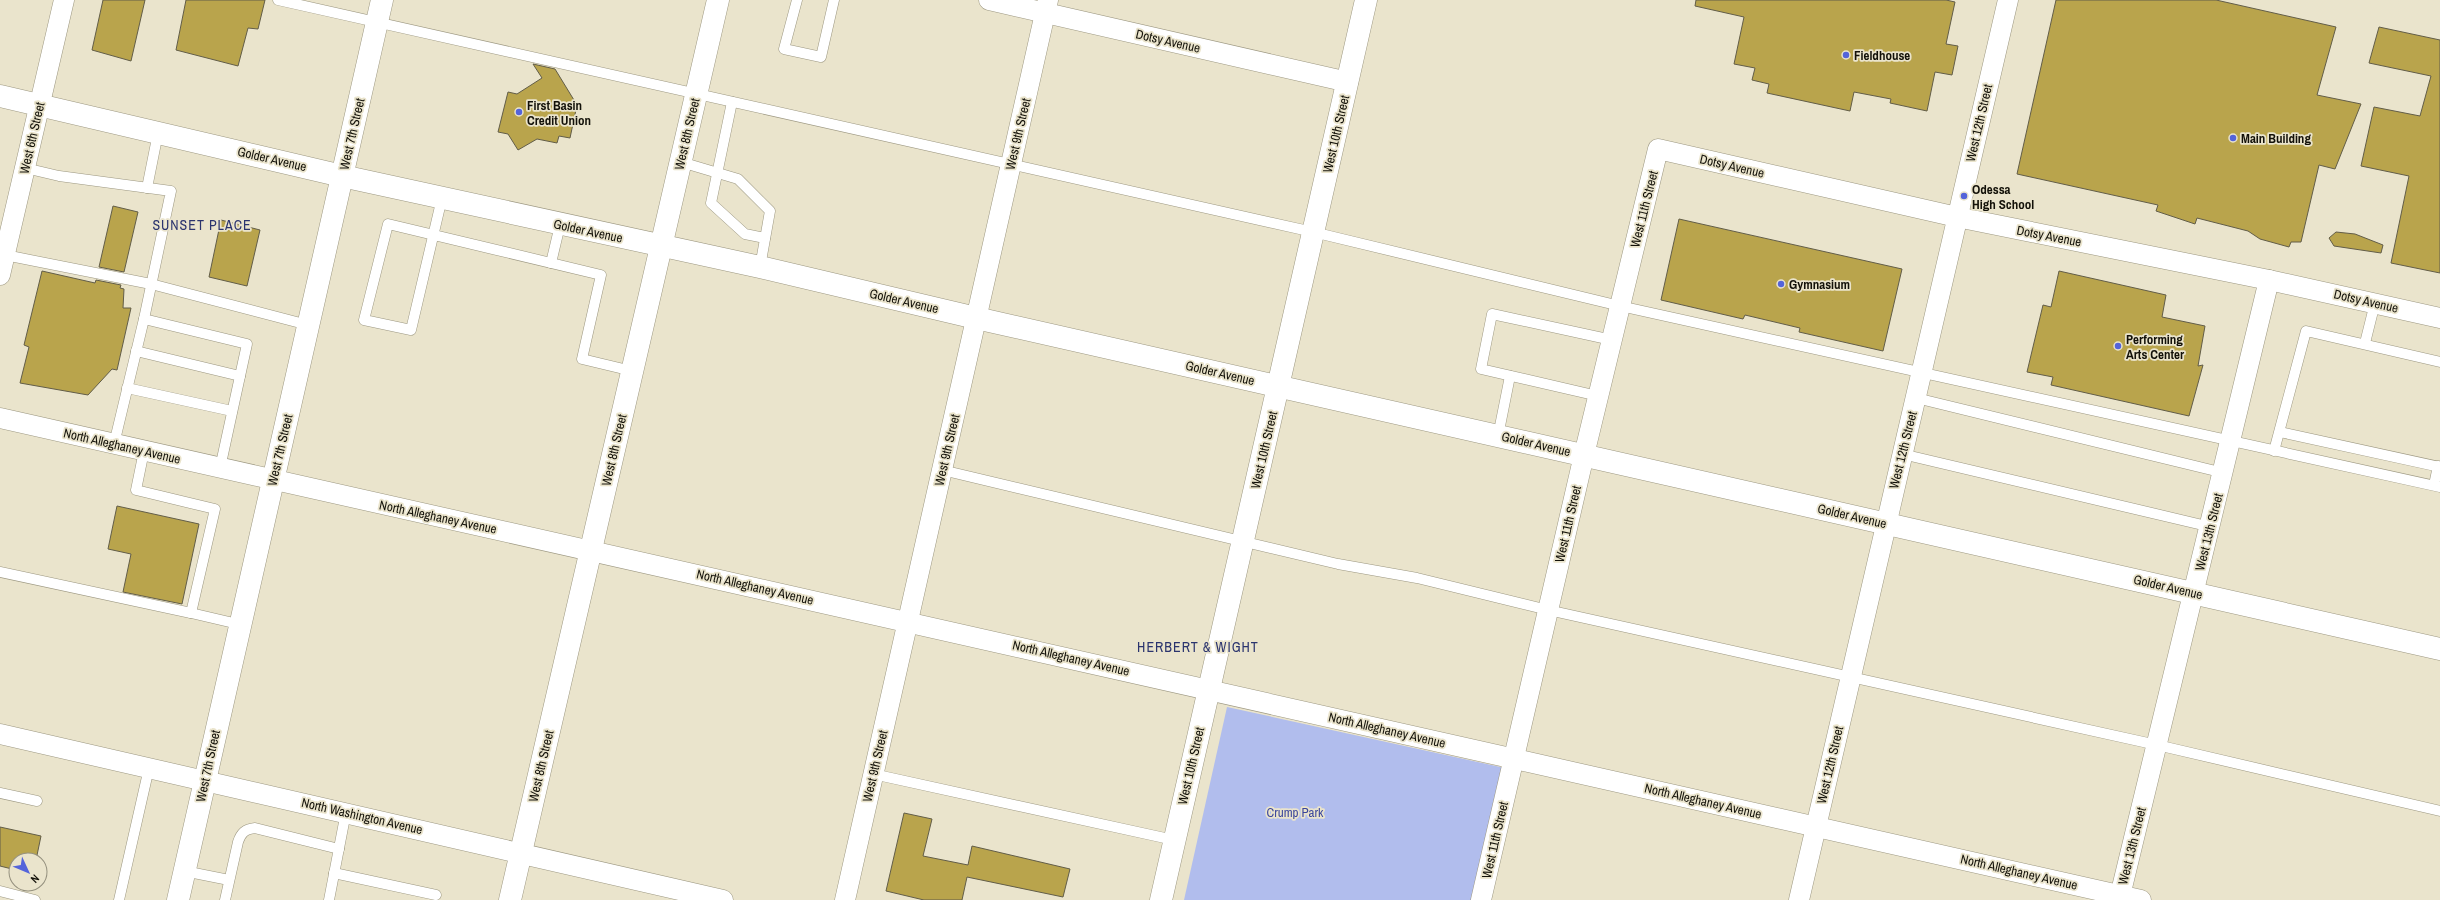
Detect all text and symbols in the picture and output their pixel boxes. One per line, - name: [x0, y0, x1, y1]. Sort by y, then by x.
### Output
- street label: Dotsy Avenue: [1134, 25, 1202, 57]
- place label: Fieldhouse: [1854, 47, 1910, 64]
- marker: Fieldhouse: [1841, 50, 1851, 60]
- street label: West 12th Street: [1962, 82, 1996, 164]
- street label: West 10th Street: [1319, 93, 1353, 175]
- street label: West 7th Street: [335, 96, 369, 172]
- street label: West 8th Street: [670, 96, 704, 172]
- street label: West 9th Street: [1001, 96, 1035, 172]
- place label: First Basin Credit Union: [527, 97, 591, 129]
- street label: West 6th Street: [15, 100, 49, 176]
- marker: First Basin Credit Union: [514, 107, 524, 117]
- place label: Main Building: [2241, 130, 2311, 147]
- marker: Main Building: [2228, 133, 2238, 143]
- street label: Golder Avenue: [236, 143, 308, 175]
- street label: Dotsy Avenue: [1698, 150, 1766, 182]
- street label: West 11th Street: [1626, 169, 1662, 249]
- place label: Odessa High School: [1972, 181, 2034, 213]
- marker: Odessa High School: [1959, 191, 1969, 201]
- street label: Golder Avenue: [552, 215, 624, 247]
- district label: SUNSET PLACE: [152, 216, 252, 234]
- street label: Dotsy Avenue: [2015, 221, 2083, 251]
- place label: Gymnasium: [1789, 276, 1850, 293]
- marker: Gymnasium: [1776, 279, 1786, 289]
- street label: Golder Avenue: [868, 285, 940, 317]
- street label: Dotsy Avenue: [2332, 285, 2400, 317]
- place label: Performing Arts Center: [2126, 331, 2185, 363]
- marker: Performing Arts Center: [2113, 341, 2123, 351]
- street label: Golder Avenue: [1184, 357, 1256, 389]
- street label: West 10th Street: [1247, 409, 1281, 491]
- street label: West 12th Street: [1885, 409, 1921, 490]
- street label: West 7th Street: [263, 412, 297, 488]
- street label: West 8th Street: [597, 412, 631, 488]
- street label: West 9th Street: [930, 412, 964, 488]
- street label: North Alleghaney Avenue: [62, 424, 182, 468]
- street label: Golder Avenue: [1500, 428, 1572, 460]
- street label: West 11th Street: [1551, 484, 1585, 564]
- street label: West 13th Street: [2191, 491, 2227, 572]
- street label: North Alleghaney Avenue: [378, 496, 498, 538]
- street label: Golder Avenue: [1816, 500, 1888, 532]
- street label: North Alleghaney Avenue: [695, 565, 815, 609]
- street label: Golder Avenue: [2132, 571, 2204, 603]
- street label: North Alleghaney Avenue: [1011, 636, 1131, 680]
- district label: HERBERT & WIGHT: [1137, 638, 1259, 656]
- street label: North Alleghaney Avenue: [1327, 708, 1447, 752]
- street label: West 12th Street: [1813, 724, 1847, 806]
- street label: West 10th Street: [1174, 725, 1208, 807]
- street label: West 7th Street: [192, 728, 224, 804]
- street label: West 8th Street: [524, 728, 558, 804]
- street label: West 9th Street: [858, 728, 892, 804]
- street label: North Alleghaney Avenue: [1643, 779, 1763, 823]
- street label: North Washington Avenue: [300, 794, 424, 838]
- street label: West 11th Street: [1478, 800, 1512, 880]
- park label: Crump Park: [1267, 804, 1324, 821]
- street label: West 13th Street: [2114, 805, 2150, 886]
- street label: North Alleghaney Avenue: [1959, 850, 2079, 894]
- north arrow: [8, 852, 48, 892]
- text: N: [28, 872, 42, 886]

